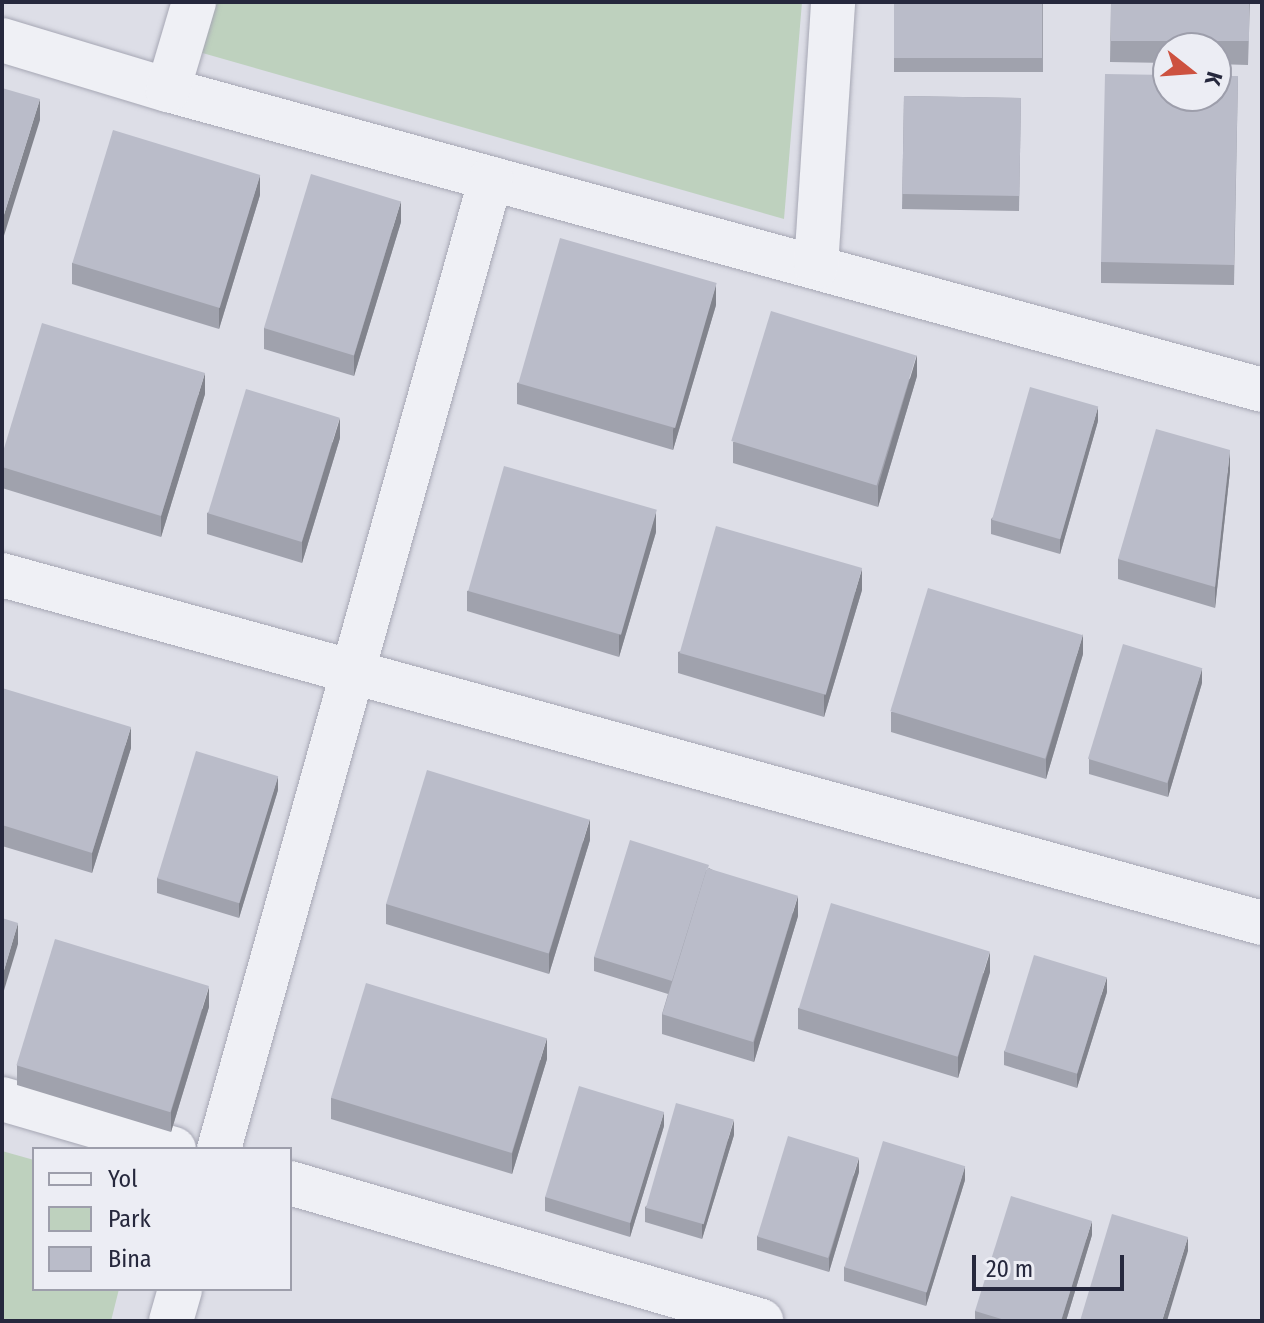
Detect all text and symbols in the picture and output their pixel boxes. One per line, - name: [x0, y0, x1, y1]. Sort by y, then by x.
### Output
- north arrow: [1152, 32, 1232, 112]
- text: K: [1199, 69, 1228, 89]
- legend: [32, 1147, 292, 1291]
- text: Yol: [108, 1165, 138, 1193]
- text: Park: [108, 1205, 151, 1233]
- scale bar: [976, 1239, 1128, 1289]
- text: Bina: [108, 1245, 152, 1273]
- text: 20 m: [986, 1255, 1033, 1283]

